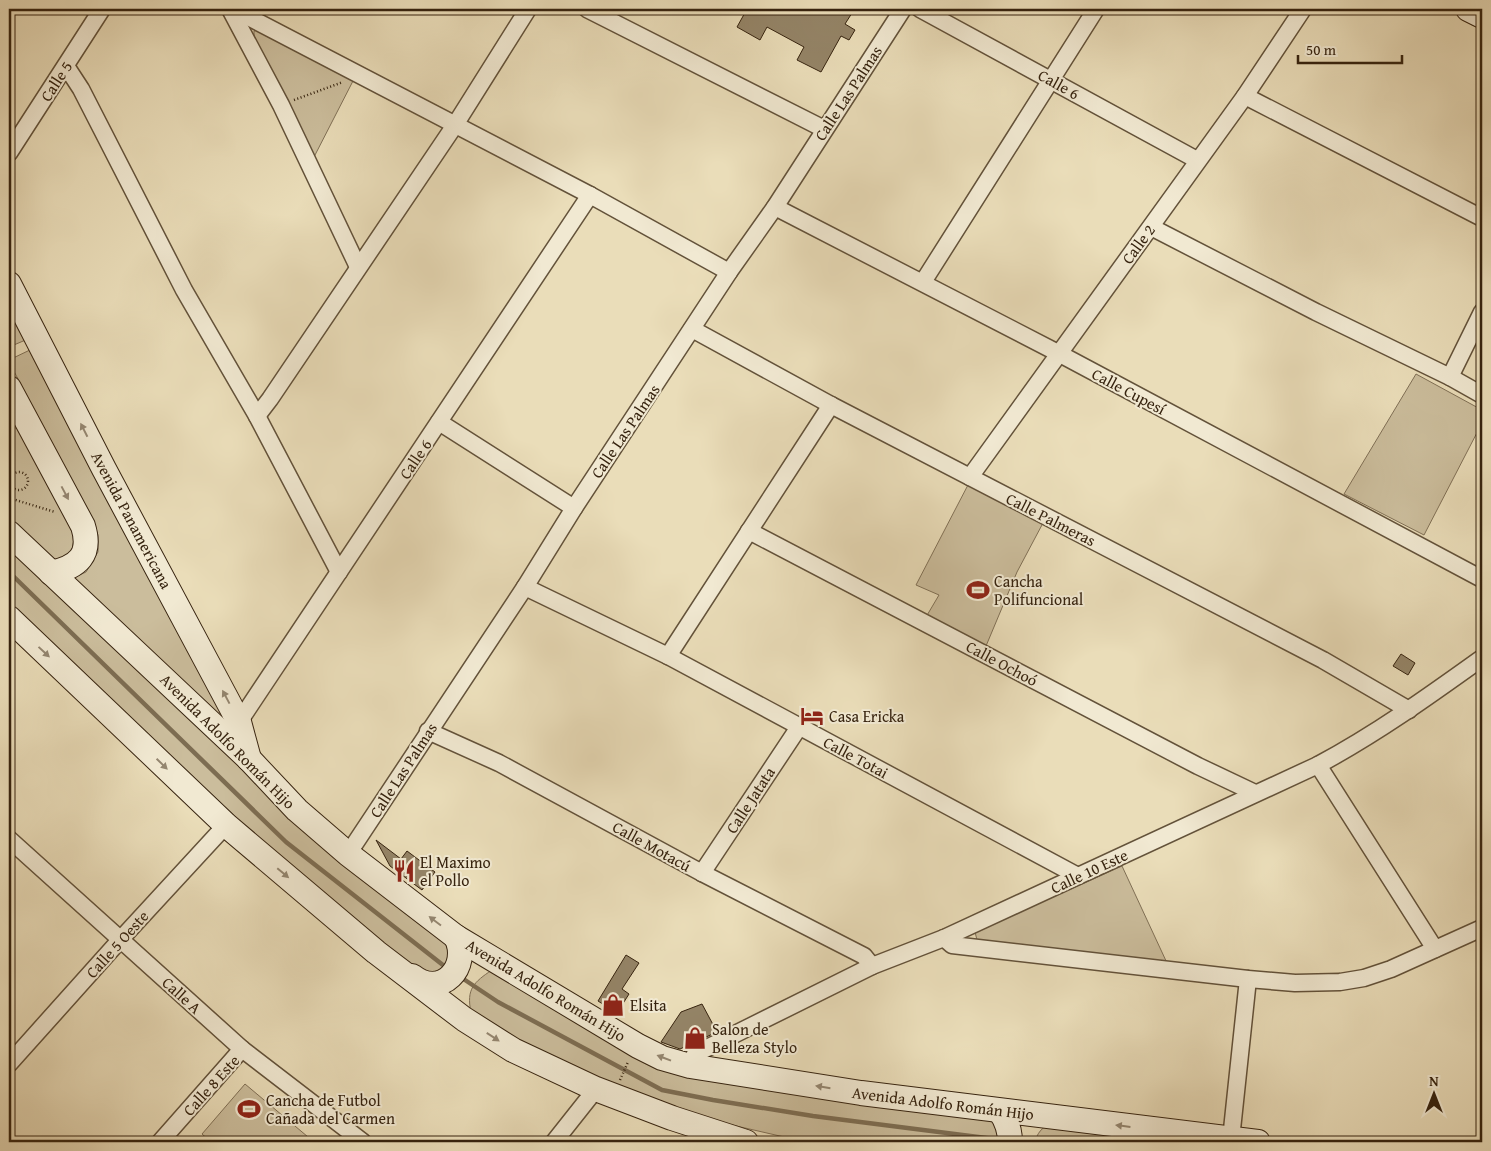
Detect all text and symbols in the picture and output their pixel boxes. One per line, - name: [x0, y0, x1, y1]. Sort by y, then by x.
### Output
- scale bar: [1298, 32, 1402, 64]
- text: 50 m: [1306, 39, 1337, 60]
- street label: Calle Las Palmas: [808, 41, 888, 145]
- street label: Calle 5: [34, 56, 78, 106]
- street label: Calle 6: [1034, 63, 1084, 105]
- street label: Calle 2: [1115, 219, 1161, 269]
- street label: Calle Cupesí: [1088, 361, 1171, 421]
- street label: Calle Las Palmas: [585, 379, 665, 483]
- one-way arrow: [80, 423, 88, 437]
- street label: Calle 6: [393, 434, 437, 484]
- street label: Avenida Panamericana: [86, 447, 179, 593]
- one-way arrow: [61, 486, 69, 500]
- street label: Calle Palmeras: [1002, 486, 1100, 552]
- place label: Cancha Polifuncional: [994, 569, 1084, 611]
- sports icon: Cancha Polifuncional: [965, 577, 991, 603]
- street label: Calle Ochoó: [962, 634, 1042, 692]
- one-way arrow: [38, 646, 50, 658]
- street label: Avenida Adolfo Román Hijo: [155, 668, 301, 814]
- one-way arrow: [222, 690, 230, 704]
- hotel icon: Casa Ericka: [799, 703, 825, 729]
- place label: Casa Ericka: [829, 704, 905, 728]
- street label: Calle Las Palmas: [363, 718, 443, 822]
- street label: Calle Totai: [819, 730, 893, 784]
- one-way arrow: [156, 758, 168, 770]
- street label: Calle Jatata: [719, 762, 781, 838]
- street label: Calle Motacú: [608, 815, 696, 878]
- street label: Calle 10 Este: [1046, 843, 1132, 899]
- place label: El Maximo el Pollo: [420, 850, 491, 892]
- restaurant icon: El Maximo el Pollo: [391, 858, 417, 884]
- one-way arrow: [276, 867, 289, 878]
- street label: Calle 5 Oeste: [80, 905, 154, 983]
- one-way arrow: [429, 915, 442, 926]
- street label: Avenida Adolfo Román Hijo: [461, 933, 631, 1047]
- street label: Calle A: [157, 971, 207, 1019]
- shop icon: Elsita: [600, 992, 626, 1018]
- place label: Elsita: [630, 993, 667, 1017]
- place label: Salon de Belleza Stylo: [712, 1017, 797, 1059]
- shop icon: Salon de Belleza Stylo: [682, 1025, 708, 1051]
- one-way arrow: [487, 1032, 500, 1042]
- street label: Calle 8 Este: [177, 1049, 245, 1121]
- one-way arrow: [656, 1054, 671, 1062]
- north arrow: [1408, 1068, 1458, 1118]
- text: N: [1429, 1071, 1439, 1091]
- street label: Avenida Adolfo Román Hijo: [851, 1080, 1035, 1126]
- one-way arrow: [815, 1083, 831, 1091]
- place label: Cancha de Futbol Cañada del Carmen: [266, 1088, 395, 1130]
- sports icon: Cancha de Futbol Cañada del Carmen: [236, 1096, 262, 1122]
- one-way arrow: [1115, 1122, 1131, 1130]

